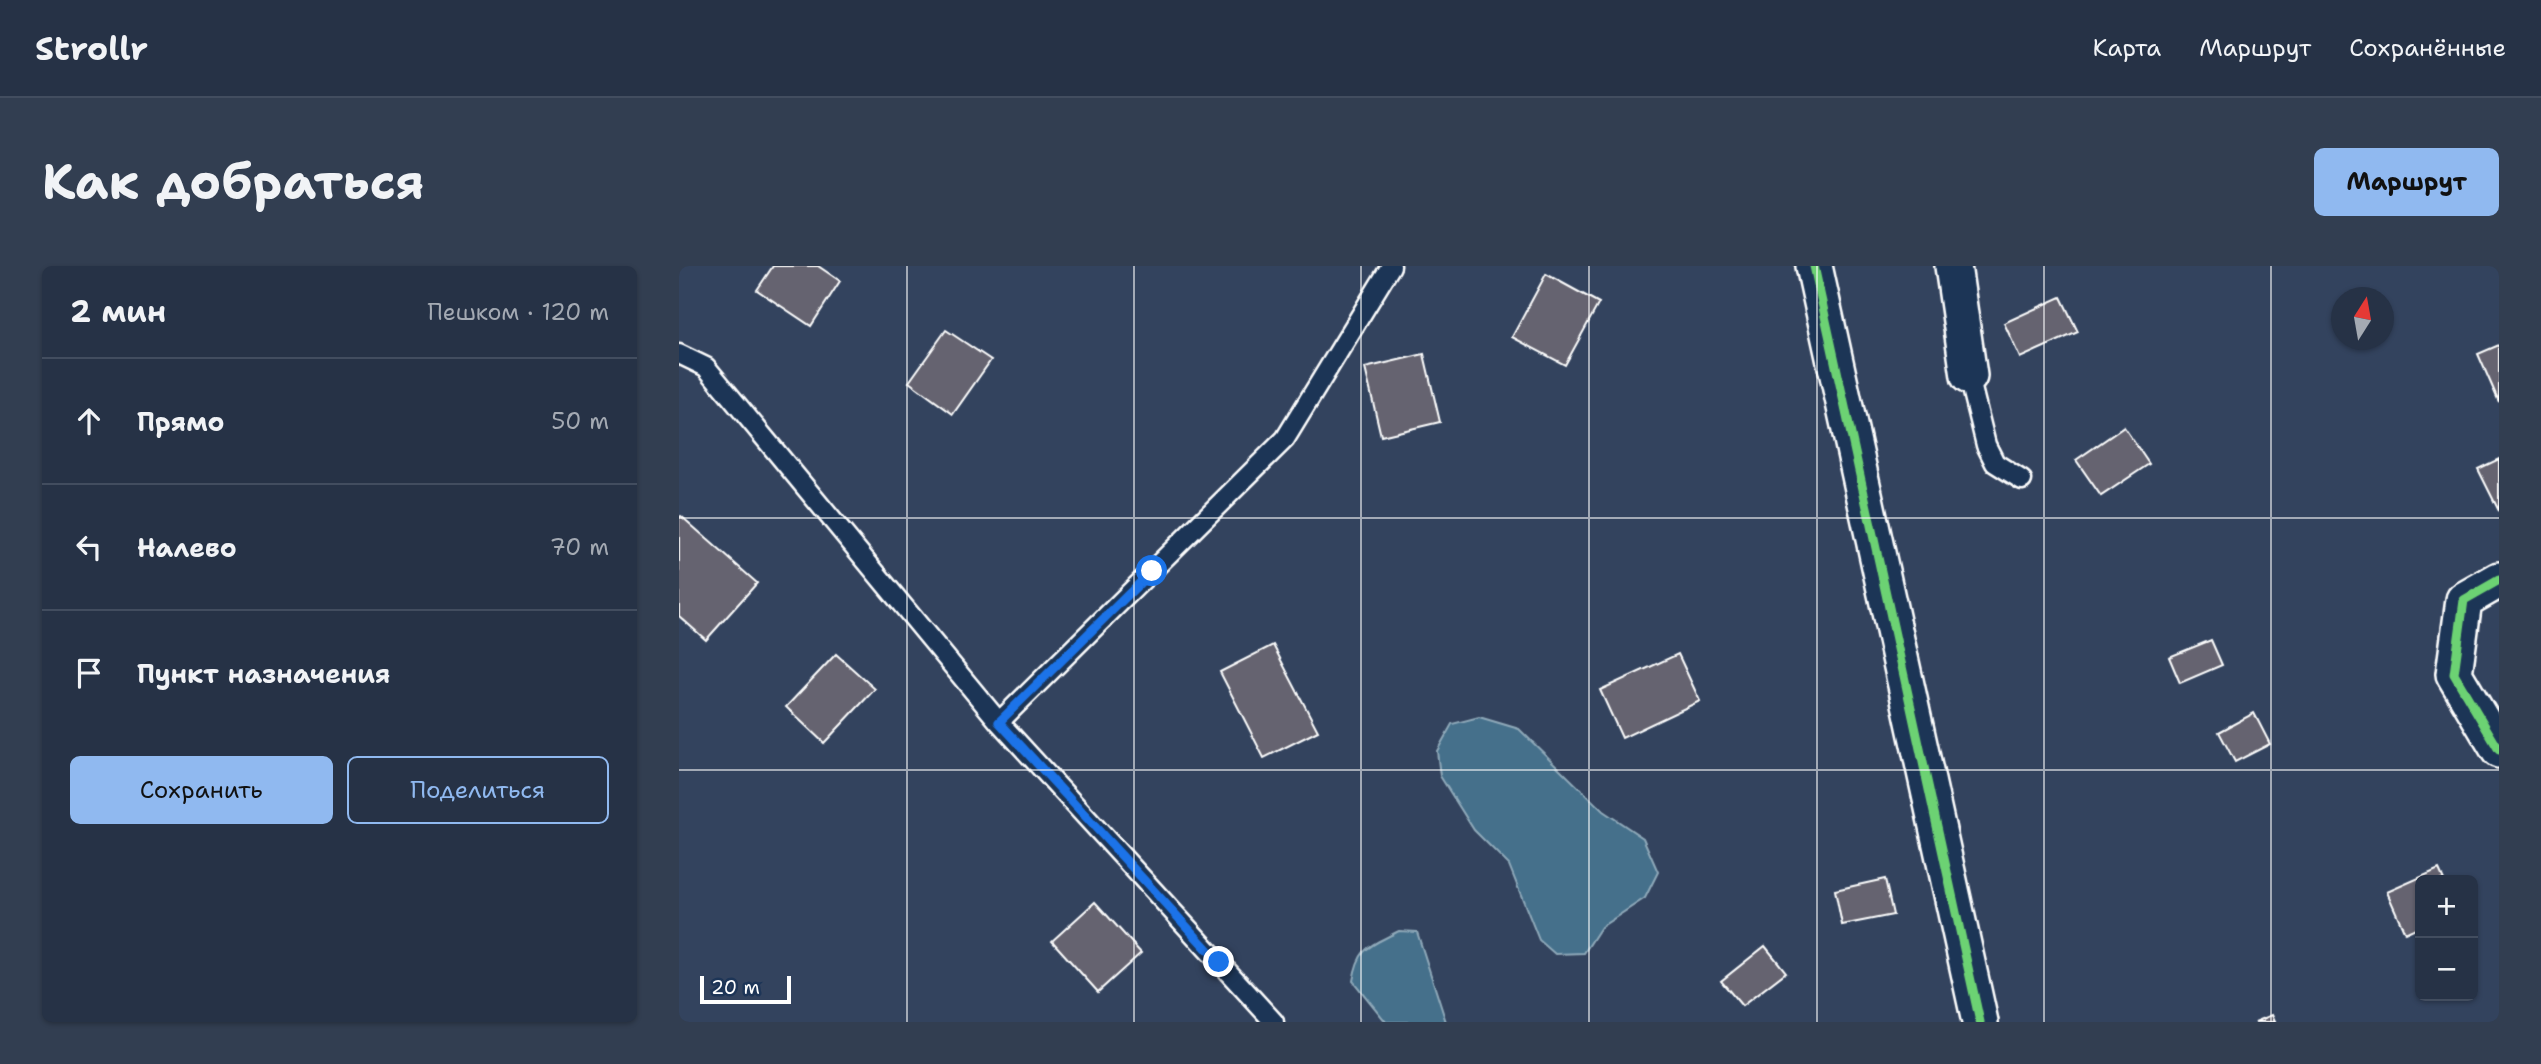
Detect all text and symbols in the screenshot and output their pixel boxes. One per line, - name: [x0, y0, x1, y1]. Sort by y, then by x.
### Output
- text: Strollr: [35, 26, 148, 71]
- text: Карта: [2093, 32, 2161, 64]
- text: Маршрут: [2199, 32, 2311, 64]
- text: Сохранённые: [2349, 32, 2506, 64]
- button: Маршрут: [2314, 148, 2499, 216]
- text: Как добраться: [42, 149, 424, 215]
- north arrow: [2331, 287, 2394, 350]
- text: 2 мин: [70, 291, 166, 332]
- text: Пешком · 120 m: [428, 297, 609, 327]
- icon: ahead: [70, 402, 108, 440]
- text: Прямо: [137, 404, 225, 439]
- text: 50 m: [551, 406, 609, 436]
- icon: left: [70, 528, 108, 566]
- text: Налево: [137, 530, 237, 565]
- text: 70 m: [550, 532, 609, 562]
- route start: [1136, 555, 1167, 586]
- icon: arrive: [70, 654, 108, 692]
- text: Пункт назначения: [137, 656, 390, 691]
- button: Сохранить: [70, 756, 333, 824]
- button: Поделиться: [347, 756, 609, 824]
- map controls: [2415, 875, 2478, 1001]
- button: +: [2415, 875, 2478, 938]
- button: −: [2415, 938, 2478, 1001]
- route end: [1203, 946, 1234, 977]
- scale bar: [700, 973, 791, 1005]
- text: 20 m: [711, 975, 760, 1000]

